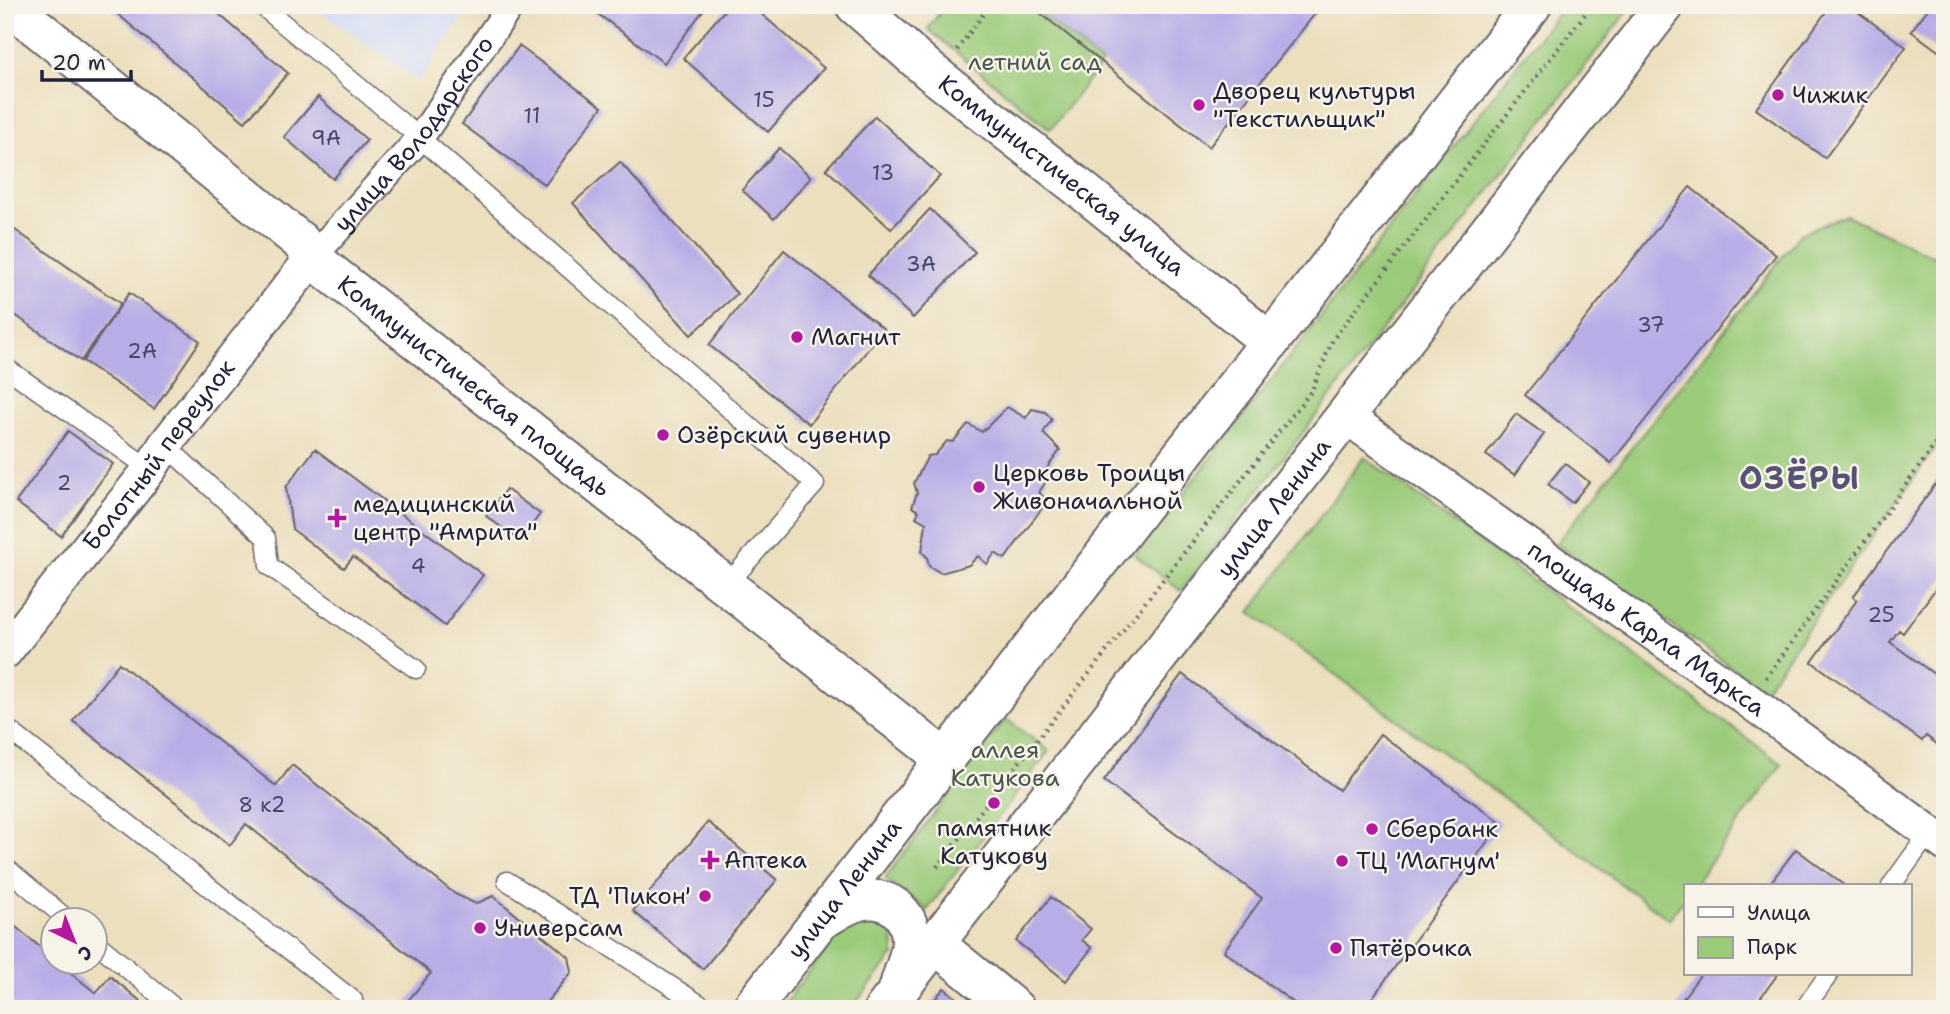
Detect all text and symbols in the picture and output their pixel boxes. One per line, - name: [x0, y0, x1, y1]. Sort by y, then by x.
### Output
- street label: улица Володарского: [327, 30, 501, 239]
- scale bar: [42, 38, 131, 82]
- park label: летний сад: [968, 46, 1102, 78]
- text: 20 m: [52, 49, 106, 77]
- street label: Коммунистическая улица: [932, 68, 1192, 283]
- place label: Дворец культуры "Текстильщик": [1213, 75, 1416, 135]
- place label: Чижик: [1792, 79, 1868, 111]
- house number: 15: [753, 86, 775, 114]
- marker: Чижик: [1770, 87, 1786, 103]
- marker: Дворец культуры "Текстильщик": [1191, 97, 1207, 113]
- house number: 11: [524, 102, 540, 130]
- house number: 9А: [311, 124, 341, 152]
- house number: 13: [872, 159, 894, 187]
- house number: 3А: [906, 250, 936, 278]
- street label: Коммунистическая площадь: [331, 268, 617, 504]
- house number: 37: [1637, 311, 1665, 339]
- place label: Магнит: [811, 321, 901, 353]
- marker: Магнит: [789, 329, 805, 345]
- house number: 2А: [127, 337, 157, 365]
- street label: Болотный переулок: [75, 353, 242, 557]
- place label: Озёрский сувенир: [677, 419, 891, 451]
- marker: Озёрский сувенир: [655, 427, 671, 443]
- street label: улица Ленина: [1210, 431, 1338, 584]
- district label: ОЗЁРЫ: [1739, 456, 1861, 499]
- place label: Церковь Троицы Живоначальной: [993, 457, 1185, 517]
- house number: 2: [57, 469, 71, 497]
- marker: Церковь Троицы Живоначальной: [971, 479, 987, 495]
- place label: медицинский центр "Амрита": [353, 488, 538, 548]
- marker: медицинский центр "Амрита": [327, 508, 347, 528]
- street label: площадь Карла Маркса: [1521, 534, 1772, 724]
- house number: 4: [411, 552, 425, 580]
- house number: 25: [1867, 601, 1895, 629]
- park label: аллея Катукова: [950, 734, 1060, 794]
- house number: 8 к2: [238, 791, 286, 819]
- marker: памятник Катукову: [986, 795, 1002, 811]
- place label: памятник Катукову: [937, 812, 1052, 872]
- street label: улица Ленина: [780, 813, 909, 965]
- place label: Сбербанк: [1386, 813, 1498, 845]
- marker: Сбербанк: [1364, 821, 1380, 837]
- place label: Аптека: [724, 844, 807, 876]
- place label: ТЦ 'Магнум': [1356, 845, 1500, 877]
- marker: Аптека: [702, 852, 718, 868]
- marker: ТЦ 'Магнум': [1334, 853, 1350, 869]
- place label: ТД 'Пикон': [569, 880, 691, 912]
- legend: [1684, 884, 1912, 976]
- marker: ТД 'Пикон': [697, 888, 713, 904]
- text: Улица: [1747, 899, 1810, 927]
- north arrow: [38, 906, 108, 976]
- place label: Универсам: [494, 912, 623, 944]
- marker: Универсам: [472, 920, 488, 936]
- place label: Пятёрочка: [1350, 932, 1472, 964]
- text: Парк: [1747, 933, 1797, 961]
- text: С: [72, 940, 98, 966]
- marker: Пятёрочка: [1328, 940, 1344, 956]

